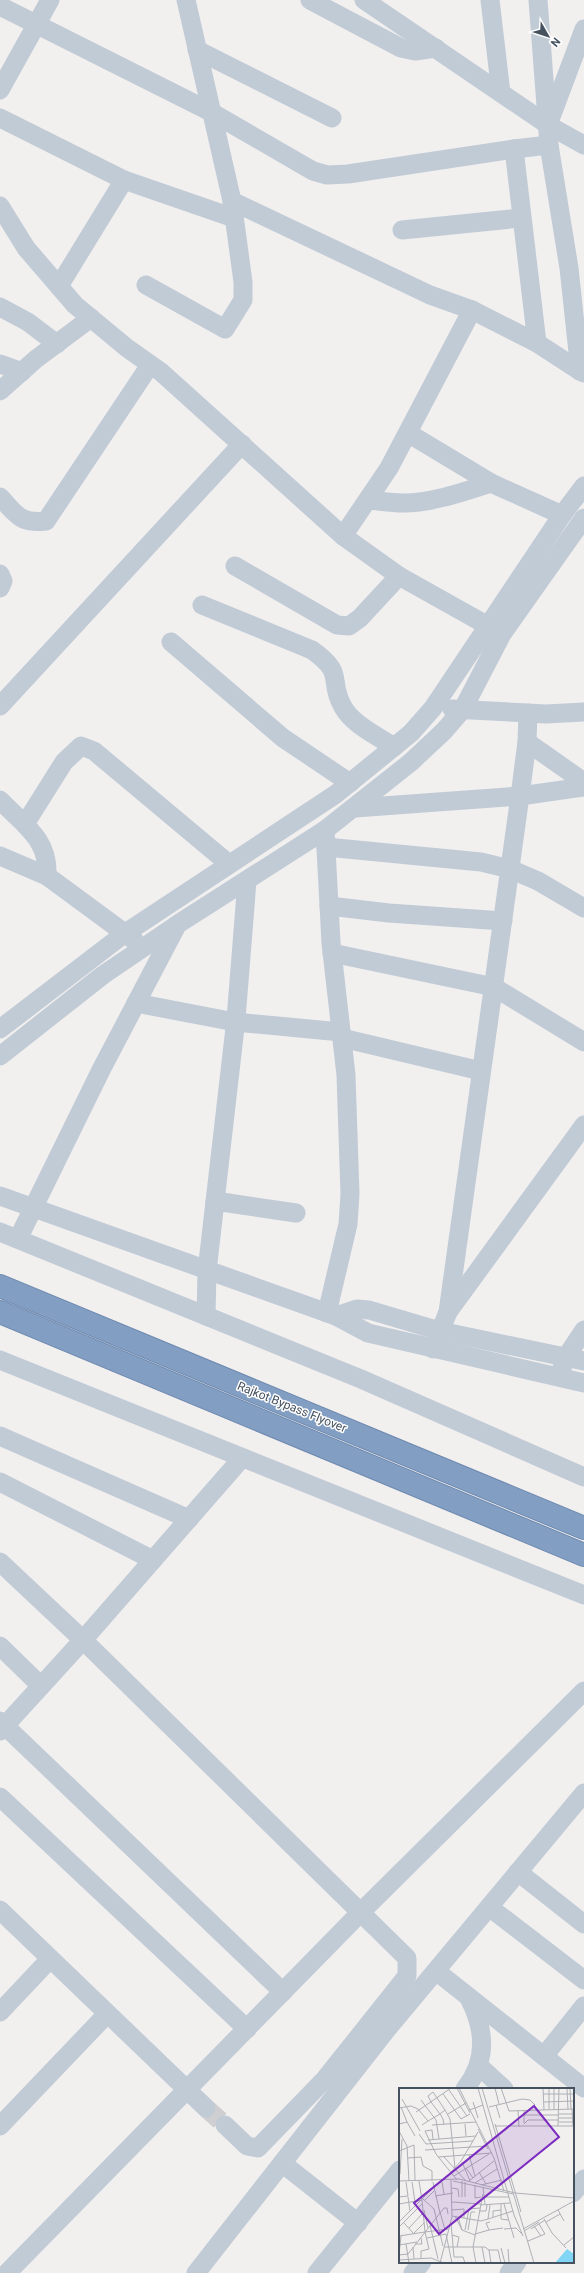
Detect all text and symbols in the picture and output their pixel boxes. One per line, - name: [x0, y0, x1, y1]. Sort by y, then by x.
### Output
- north arrow: [528, 16, 568, 56]
- text: N: [548, 35, 563, 49]
- street label: Rajkot Bypass Flyover: [235, 1379, 349, 1435]
- inset map: [399, 2088, 574, 2263]

